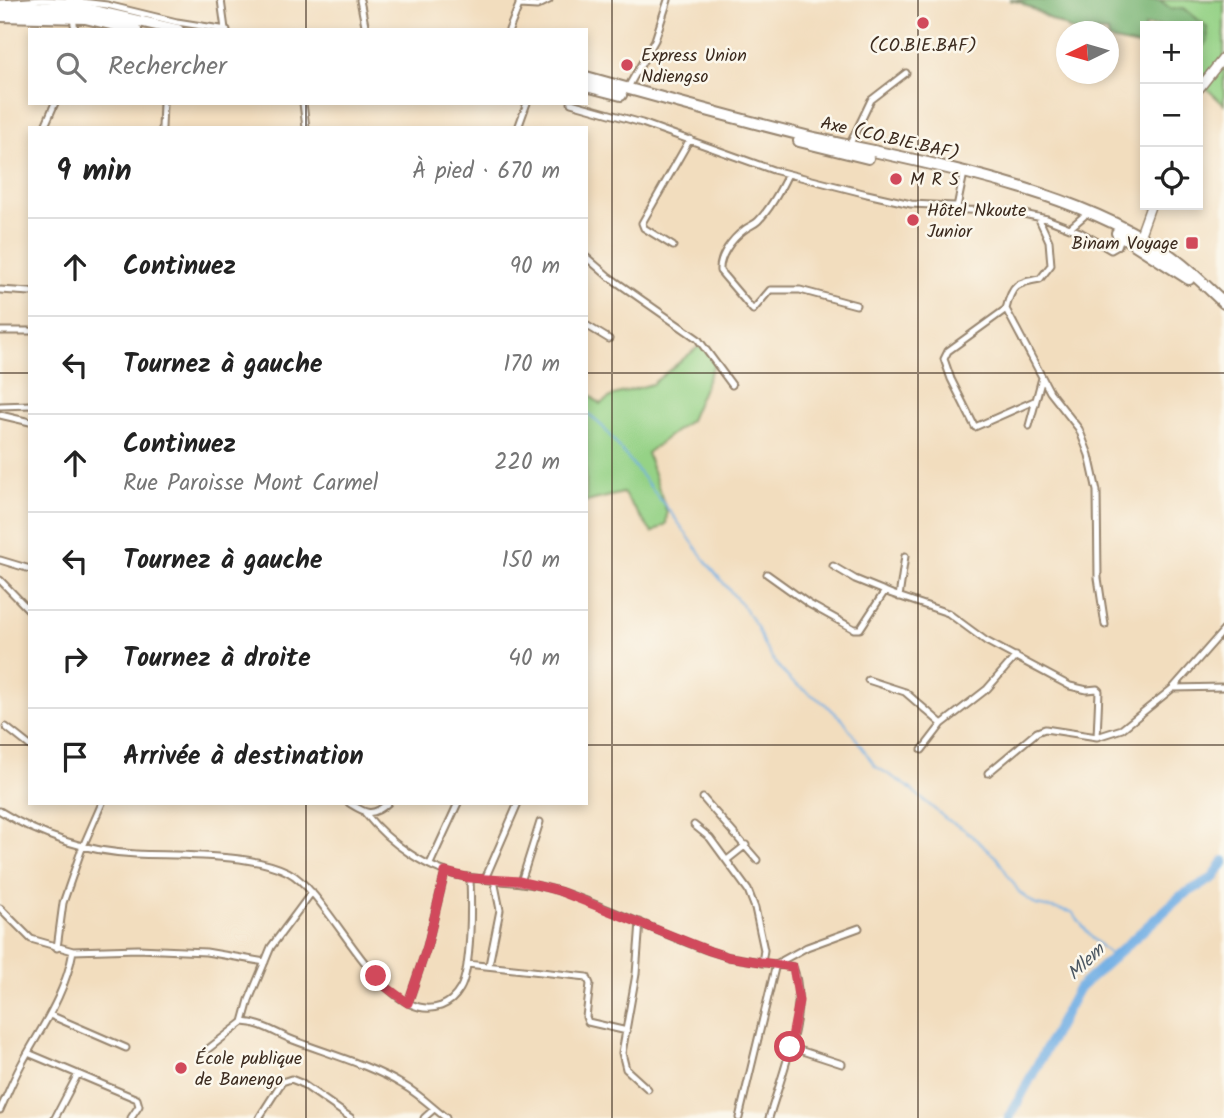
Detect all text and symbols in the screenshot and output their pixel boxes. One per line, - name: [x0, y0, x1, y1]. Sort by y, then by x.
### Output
- marker: (CO.BIE.BAF): [915, 15, 931, 31]
- north arrow: [1056, 21, 1119, 84]
- map controls: [1140, 21, 1203, 210]
- button: +: [1140, 21, 1203, 84]
- search box: [28, 28, 588, 105]
- place label: (CO.BIE.BAF): [869, 32, 977, 61]
- place label: Express Union Ndiengso: [641, 42, 747, 92]
- text: Rechercher: [108, 46, 227, 88]
- icon: search: [52, 48, 90, 86]
- marker: Express Union Ndiengso: [619, 57, 635, 73]
- button: −: [1140, 84, 1203, 147]
- street label: Axe (CO.BIE.BAF): [817, 109, 962, 170]
- button: locate: [1140, 147, 1203, 210]
- text: 9 min: [56, 148, 132, 196]
- text: À pied · 670 m: [412, 154, 560, 190]
- place label: M R S: [910, 166, 959, 195]
- marker: M R S: [888, 171, 904, 187]
- place label: Hôtel Nkoute Junior: [927, 197, 1026, 247]
- marker: Hôtel Nkoute Junior: [905, 212, 921, 228]
- place label: Binam Voyage: [1071, 230, 1178, 259]
- marker: Binam Voyage: [1184, 235, 1200, 251]
- text: Continuez: [123, 246, 236, 288]
- icon: ahead: [56, 248, 94, 286]
- text: 90 m: [510, 249, 560, 285]
- text: Tournez à gauche: [123, 344, 323, 386]
- icon: left: [56, 346, 94, 384]
- text: 170 m: [503, 347, 560, 383]
- text: Continuez: [123, 424, 236, 466]
- icon: ahead: [56, 444, 94, 482]
- text: 220 m: [494, 445, 560, 481]
- text: Rue Paroisse Mont Carmel: [123, 466, 378, 502]
- text: Tournez à gauche: [123, 540, 323, 582]
- icon: left: [56, 542, 94, 580]
- text: 150 m: [501, 543, 560, 579]
- text: Tournez à droite: [123, 638, 311, 680]
- icon: right: [56, 640, 94, 678]
- text: 40 m: [508, 641, 560, 677]
- text: Arrivée à destination: [123, 736, 364, 778]
- icon: arrive: [56, 738, 94, 776]
- water label: Mlem: [1060, 935, 1114, 988]
- route end: [360, 960, 391, 991]
- route start: [774, 1031, 805, 1062]
- place label: École publique de Banengo: [195, 1045, 302, 1095]
- marker: École publique de Banengo: [173, 1060, 189, 1076]

